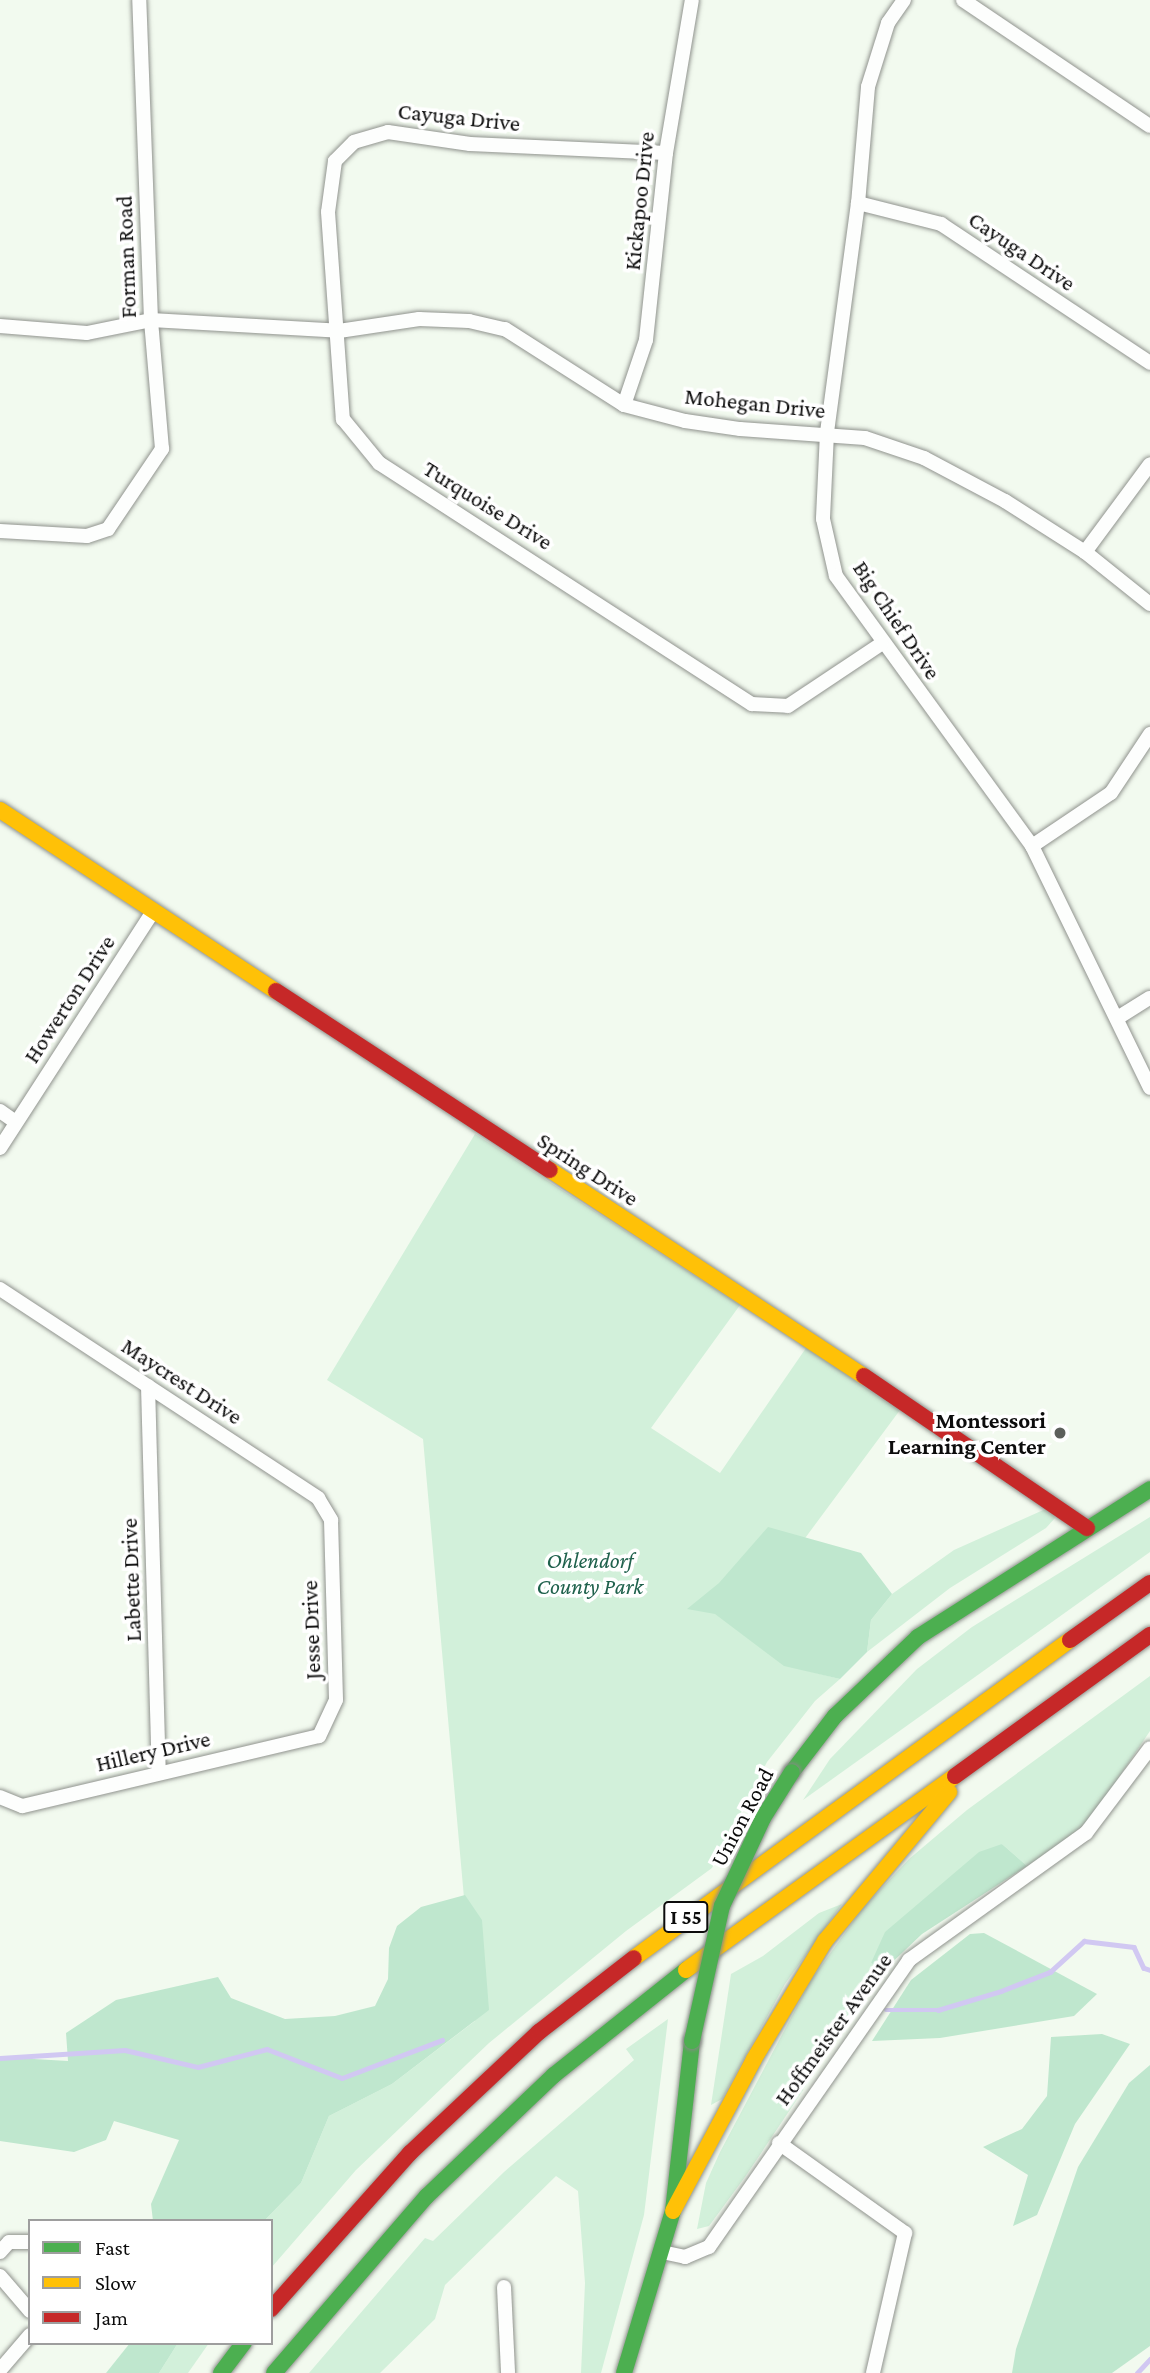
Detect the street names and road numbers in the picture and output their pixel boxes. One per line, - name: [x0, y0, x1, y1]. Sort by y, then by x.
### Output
- street label: Cayuga Drive: [396, 97, 522, 137]
- street label: Kickapoo Drive: [618, 130, 660, 272]
- street label: Forman Road: [110, 195, 142, 319]
- street label: Cayuga Drive: [963, 205, 1081, 297]
- street label: Mohegan Drive: [683, 382, 827, 424]
- street label: Turquoise Drive: [418, 454, 558, 556]
- street label: Big Chief Drive: [847, 555, 947, 685]
- street label: Howerton Drive: [17, 930, 121, 1068]
- street label: Spring Drive: [532, 1126, 644, 1212]
- street label: Maycrest Drive: [116, 1332, 248, 1430]
- street label: Labette Drive: [115, 1518, 147, 1642]
- street label: Jesse Drive: [295, 1580, 327, 1680]
- street label: Hillery Drive: [93, 1724, 213, 1778]
- street label: Union Road: [704, 1763, 780, 1871]
- road number: I 55: [663, 1899, 709, 1934]
- street label: Hoffmeister Avenue: [768, 1947, 898, 2111]

